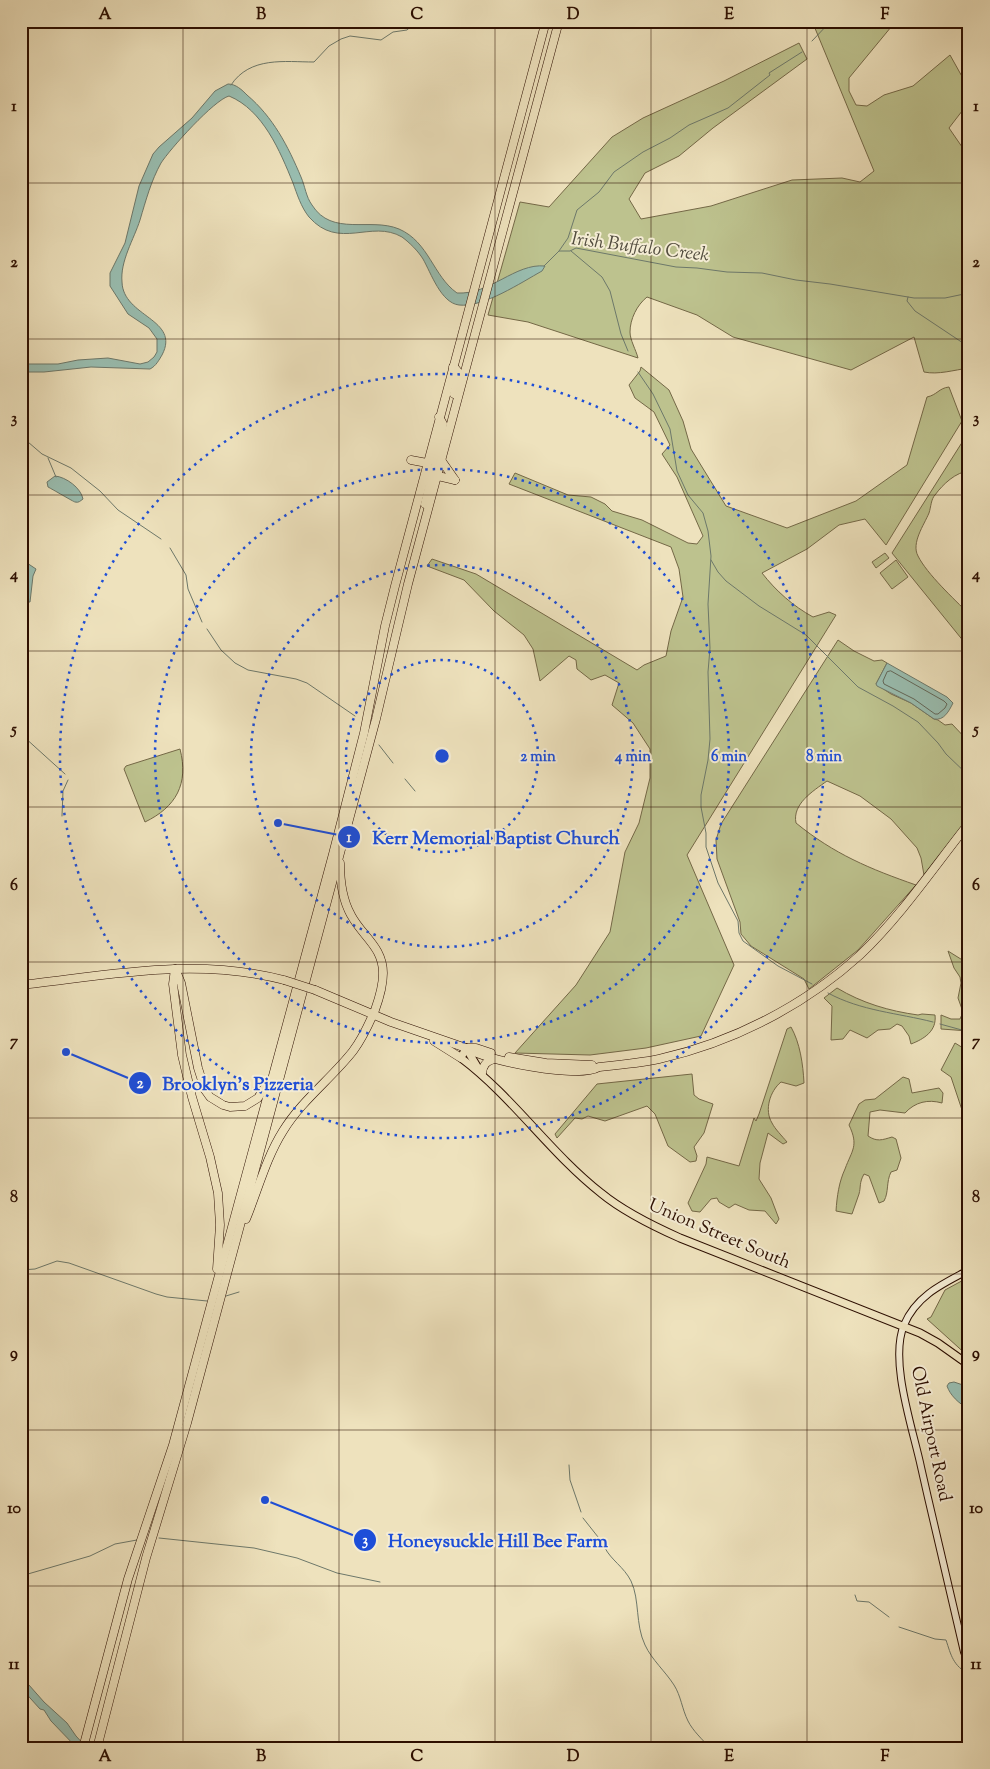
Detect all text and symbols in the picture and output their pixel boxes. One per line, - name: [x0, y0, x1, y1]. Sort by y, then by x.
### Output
- text: A: [99, 4, 112, 27]
- text: B: [256, 4, 266, 27]
- text: C: [411, 4, 424, 27]
- text: D: [567, 4, 580, 27]
- text: E: [724, 4, 734, 27]
- text: F: [881, 4, 890, 27]
- text: 1: [11, 96, 17, 119]
- text: 1: [973, 96, 979, 119]
- water label: Irish Buffalo Creek: [570, 226, 711, 270]
- text: 2: [10, 252, 18, 275]
- text: 2: [972, 252, 980, 275]
- text: 3: [11, 408, 18, 431]
- text: 3: [973, 408, 980, 431]
- text: 4: [9, 564, 18, 587]
- text: 4: [971, 564, 980, 587]
- text: 5: [9, 719, 17, 742]
- text: 5: [971, 719, 979, 742]
- centre of rings: [433, 747, 451, 765]
- text: 2 min: [520, 747, 556, 768]
- text: 4 min: [614, 747, 651, 768]
- text: 6 min: [711, 747, 747, 768]
- text: 8 min: [806, 747, 842, 768]
- callout: Kerr Memorial Baptist Church: [337, 820, 629, 854]
- text: Kerr Memorial Baptist Church: [372, 826, 621, 853]
- text: 1: [346, 828, 352, 849]
- text: 6: [10, 875, 18, 898]
- text: 6: [972, 875, 980, 898]
- text: 7: [10, 1031, 19, 1054]
- text: 7: [972, 1031, 981, 1054]
- callout: Brooklyn's Pizzeria: [127, 1066, 324, 1100]
- text: Brooklyn's Pizzeria: [162, 1072, 314, 1099]
- text: 2: [136, 1074, 144, 1095]
- text: 8: [10, 1187, 18, 1210]
- text: 8: [972, 1187, 980, 1210]
- street label: Union Street South: [644, 1193, 795, 1277]
- text: 9: [10, 1343, 18, 1366]
- text: 9: [972, 1343, 980, 1366]
- street label: Old Airport Road: [903, 1364, 957, 1504]
- text: 10: [7, 1498, 21, 1521]
- text: 10: [969, 1498, 983, 1521]
- callout: Honeysuckle Hill Bee Farm: [353, 1523, 618, 1557]
- text: Honeysuckle Hill Bee Farm: [388, 1529, 608, 1556]
- text: 3: [362, 1531, 368, 1552]
- text: 11: [9, 1654, 20, 1677]
- text: 11: [971, 1654, 982, 1677]
- text: A: [99, 1746, 112, 1769]
- text: B: [256, 1746, 266, 1769]
- text: C: [411, 1746, 424, 1769]
- text: D: [567, 1746, 580, 1769]
- text: E: [724, 1746, 734, 1769]
- text: F: [881, 1746, 890, 1769]

